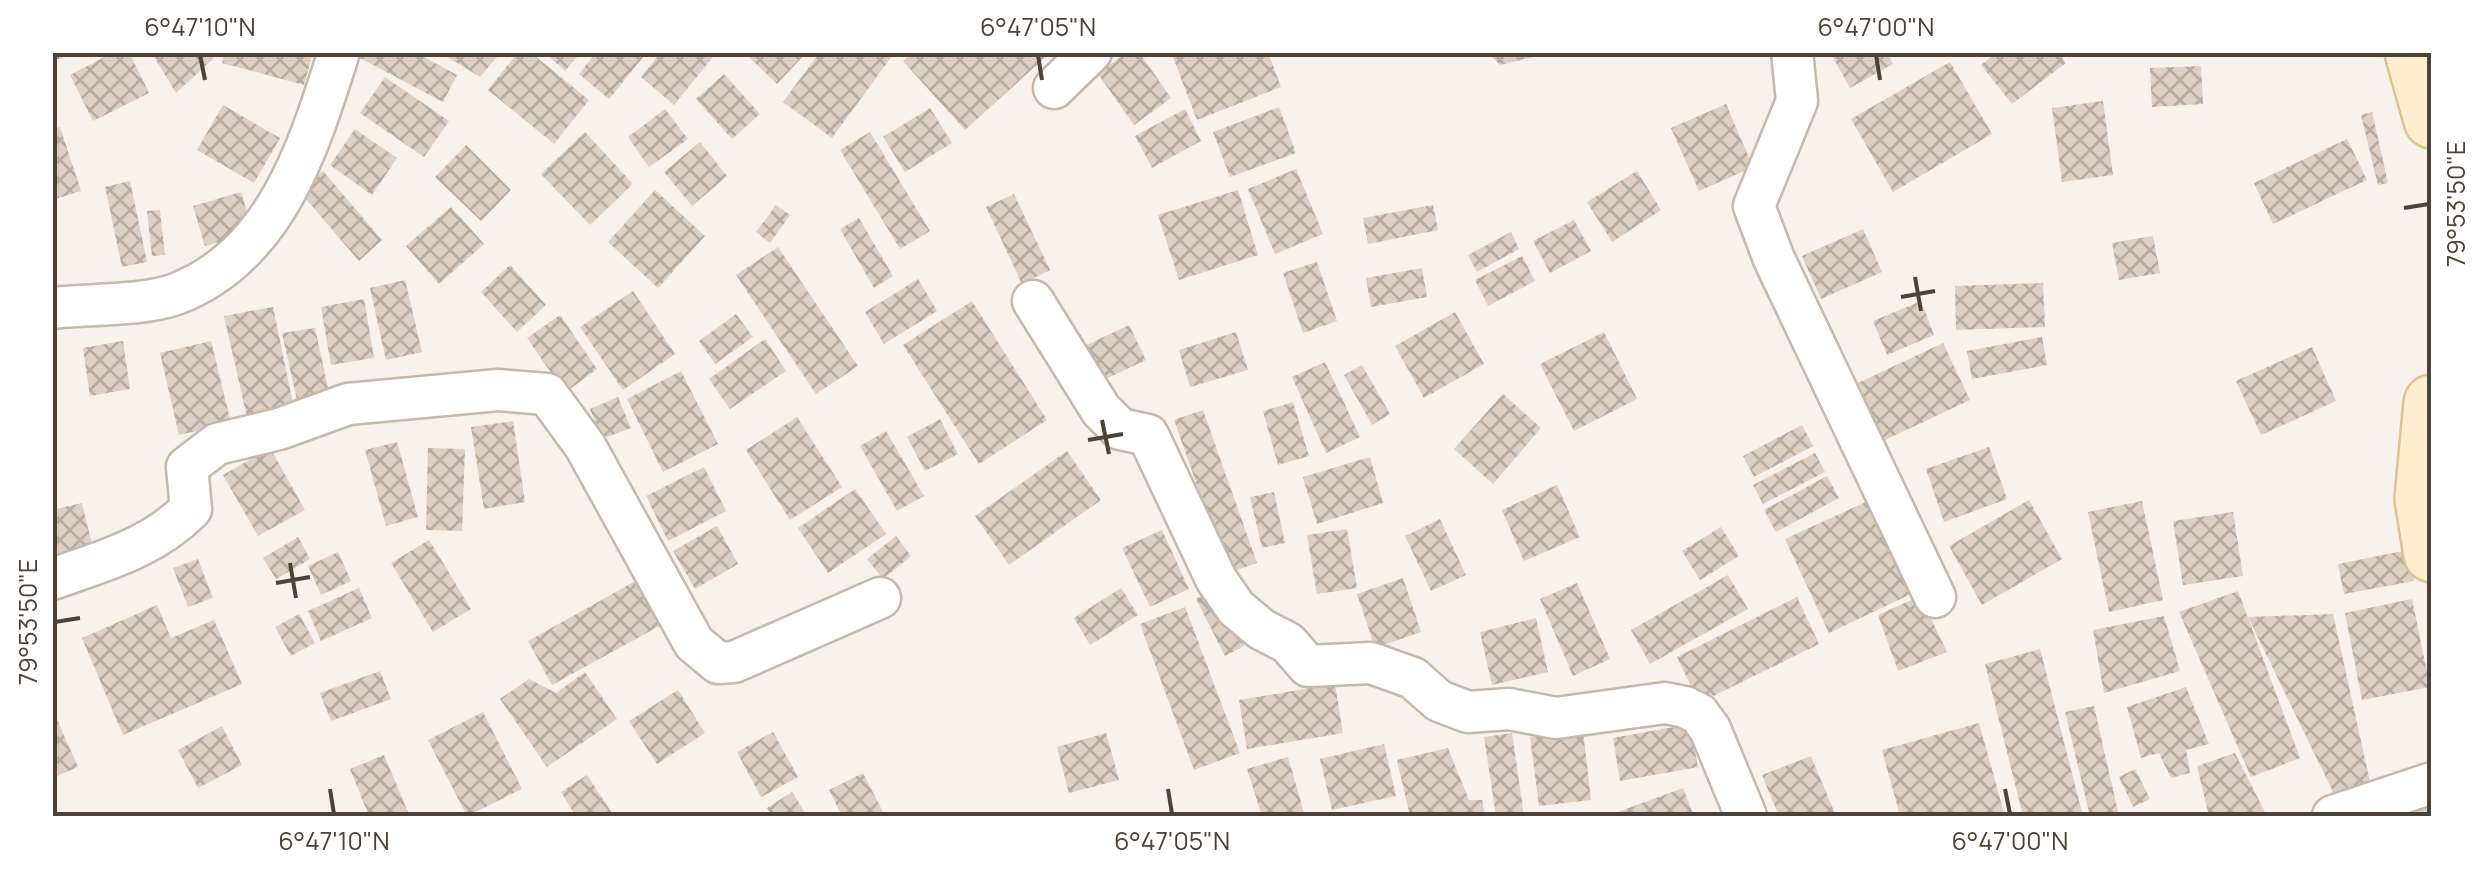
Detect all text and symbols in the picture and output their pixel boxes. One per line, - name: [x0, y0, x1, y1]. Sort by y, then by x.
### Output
- text: 6°47'10"N: [144, 9, 256, 44]
- text: 6°47'05"N: [980, 9, 1096, 44]
- text: 6°47'00"N: [1818, 9, 1934, 44]
- text: 79°53'50"E: [2438, 141, 2473, 267]
- text: 79°53'50"E: [10, 559, 45, 685]
- text: 6°47'10"N: [278, 823, 390, 858]
- text: 6°47'05"N: [1114, 823, 1230, 858]
- text: 6°47'00"N: [1952, 823, 2068, 858]

